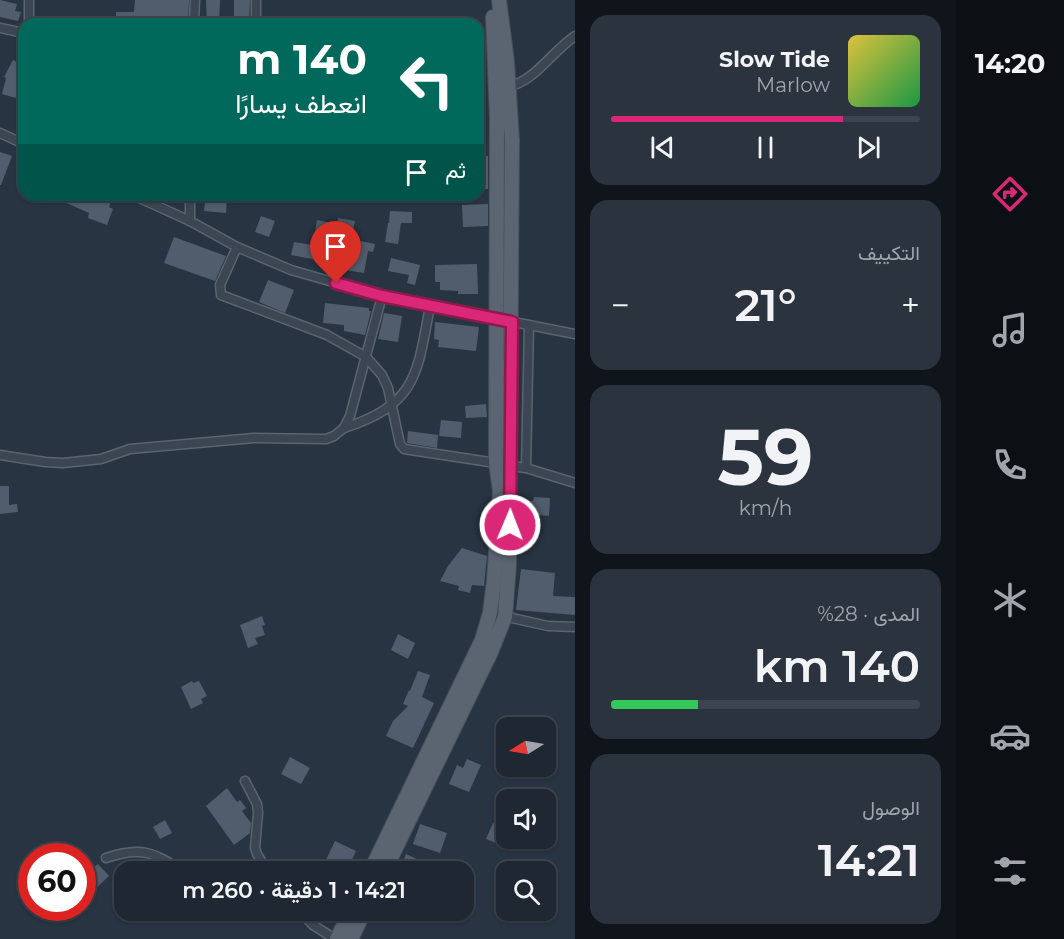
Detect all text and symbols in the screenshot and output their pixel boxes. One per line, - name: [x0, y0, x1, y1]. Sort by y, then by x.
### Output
- text: 140 m: [237, 33, 367, 85]
- icon: left: [388, 42, 466, 120]
- text: Slow Tide: [719, 46, 830, 73]
- text: 14:20: [975, 47, 1045, 80]
- text: Marlow: [756, 73, 830, 97]
- text: انعطف يسارًا: [235, 87, 367, 120]
- icon: previous: [646, 131, 679, 164]
- icon: pause: [749, 131, 782, 164]
- icon: next: [852, 131, 885, 164]
- icon: arrive: [400, 156, 433, 189]
- text: ثم: [445, 157, 466, 184]
- icon: directions: [989, 173, 1031, 215]
- pin: [310, 221, 361, 283]
- icon: arrive: [319, 230, 352, 263]
- text: التكييف: [858, 241, 920, 265]
- text: 21°: [734, 277, 797, 332]
- text: −: [611, 285, 630, 325]
- text: +: [901, 285, 920, 325]
- icon: music: [989, 309, 1031, 351]
- text: 59: [717, 409, 814, 505]
- icon: phone: [989, 444, 1031, 486]
- position arrow: [478, 493, 542, 557]
- text: km/h: [739, 496, 792, 520]
- icon: climate: [989, 579, 1031, 621]
- text: المدى · 28%: [817, 602, 920, 626]
- text: 140 km: [754, 638, 920, 693]
- icon: car: [989, 715, 1031, 757]
- north arrow: [496, 717, 556, 777]
- map controls: [496, 717, 556, 921]
- button: sound: [496, 789, 556, 849]
- text: الوصول: [862, 796, 920, 820]
- text: 14:21: [818, 832, 920, 887]
- speed limit sign: 60: [18, 843, 96, 921]
- icon: filters: [989, 850, 1031, 892]
- button: search: [496, 861, 556, 921]
- text: 14:21 · 1 دقيقة · 260 m: [182, 877, 406, 904]

